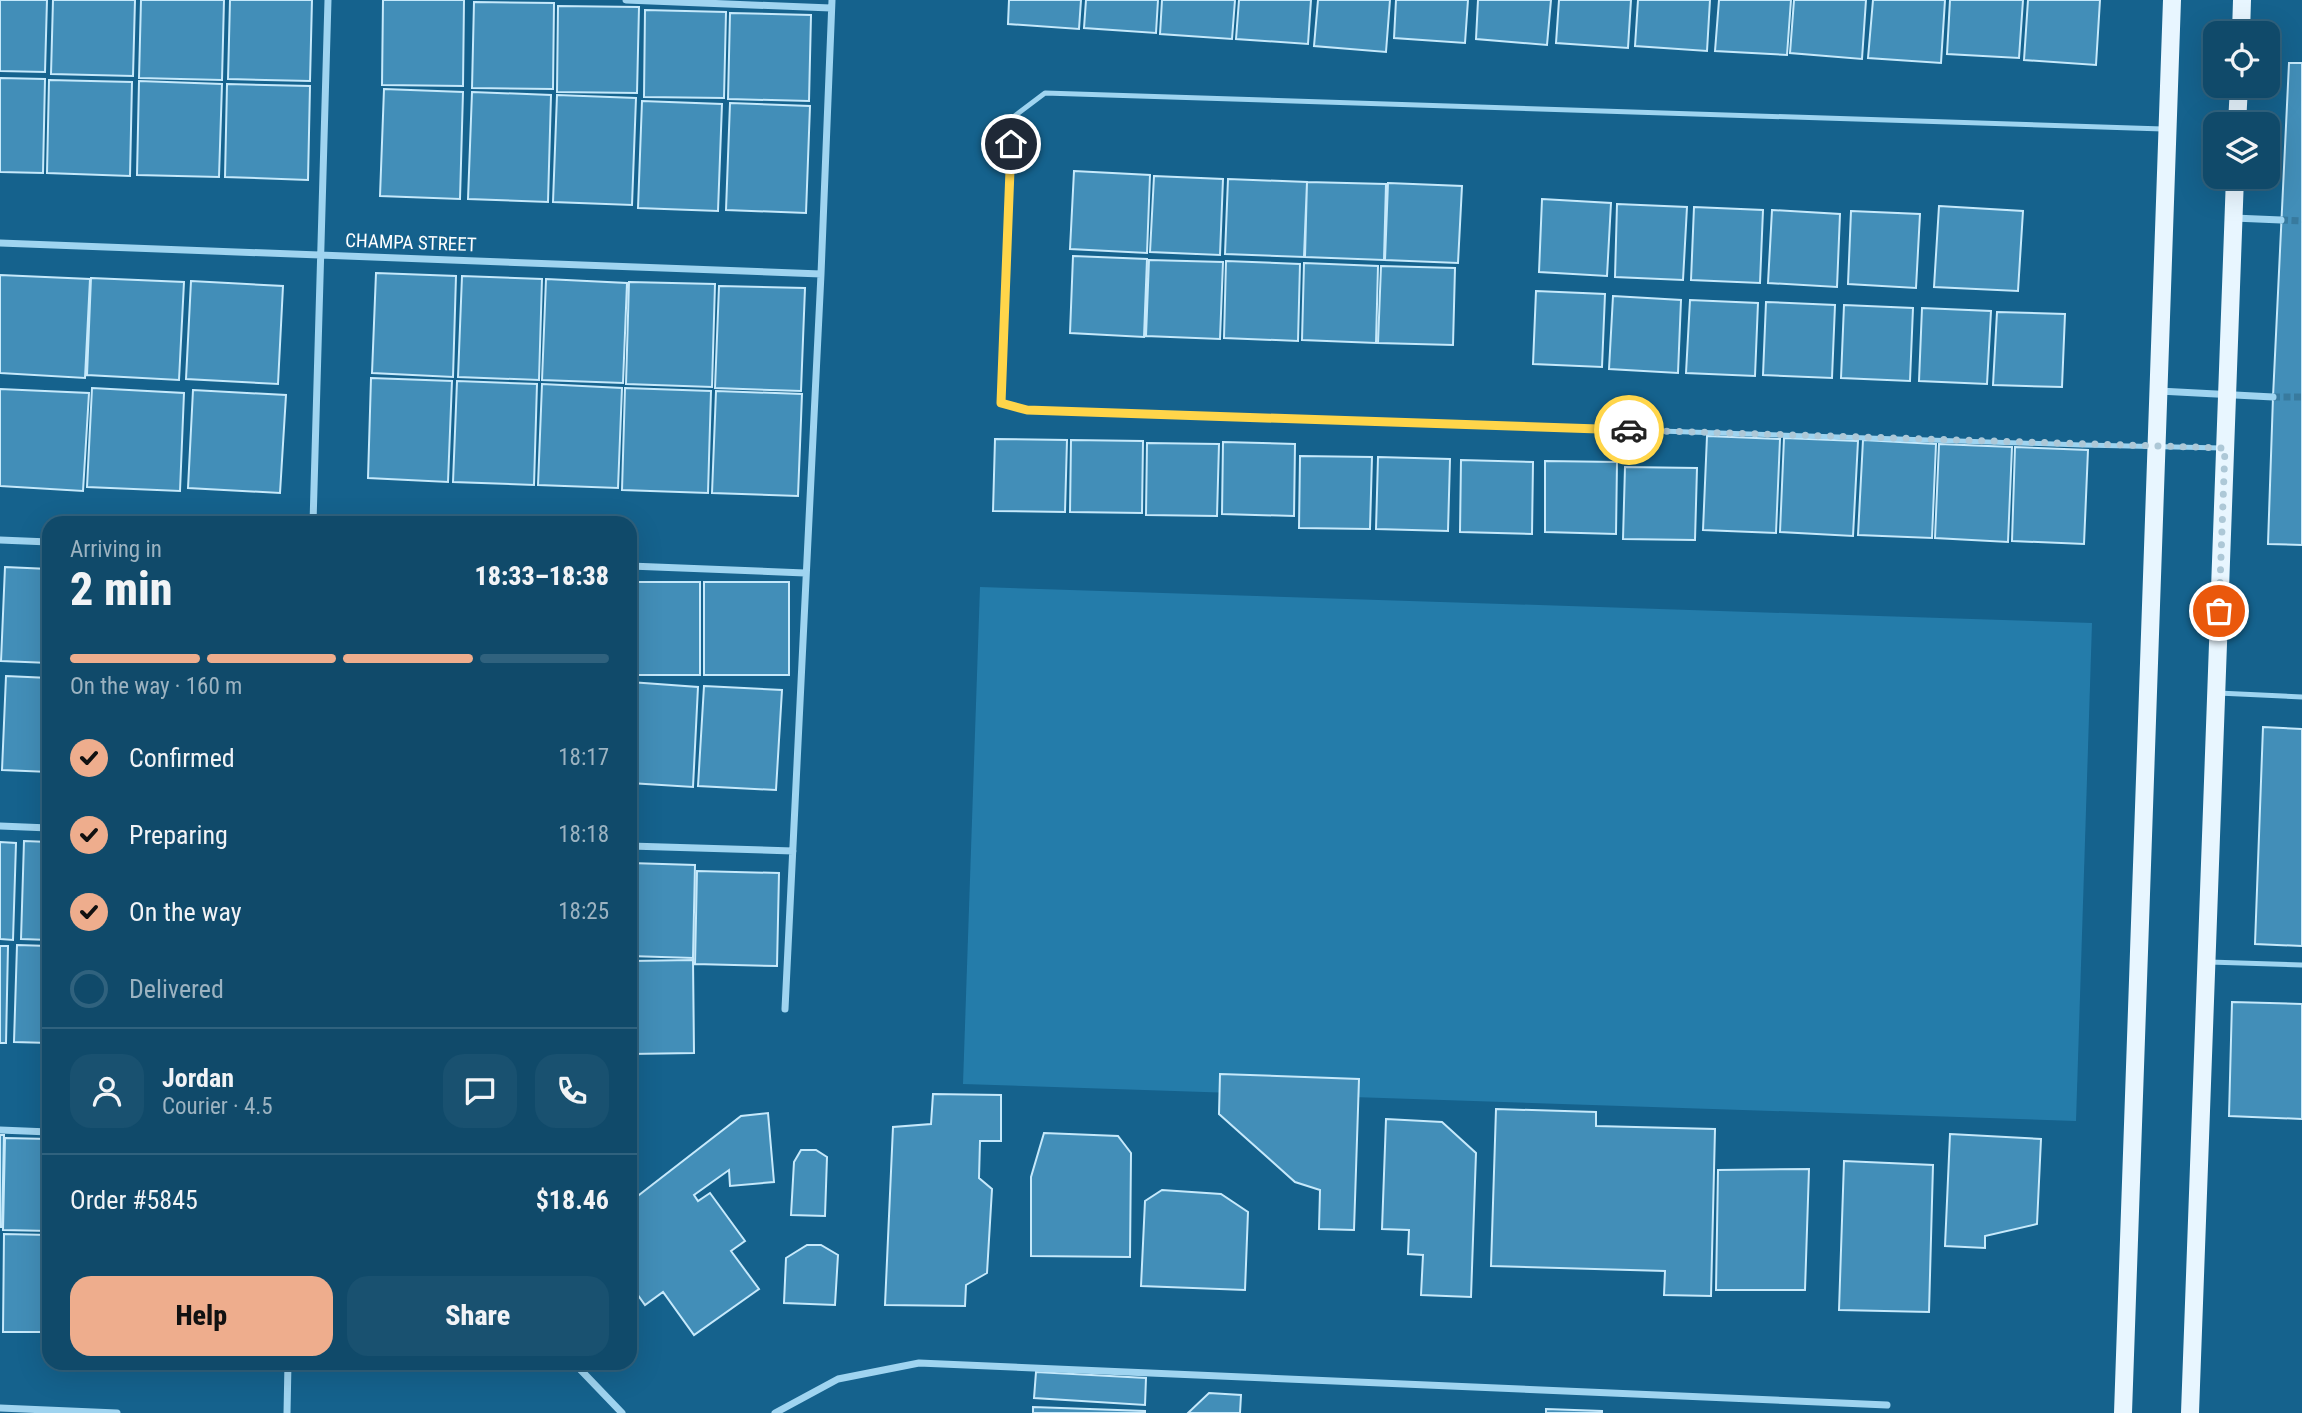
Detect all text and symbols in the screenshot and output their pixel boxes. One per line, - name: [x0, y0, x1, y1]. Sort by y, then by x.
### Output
- map controls: [2203, 21, 2280, 189]
- button: locate: [2203, 21, 2280, 98]
- button: layers: [2203, 112, 2280, 189]
- pin: [981, 114, 1041, 174]
- icon: home: [992, 125, 1030, 163]
- street label: CHAMPA STREET: [345, 229, 477, 256]
- courier: [1594, 395, 1664, 465]
- icon: car: [1610, 411, 1648, 449]
- text: Arriving in: [70, 536, 162, 563]
- text: 18:33–18:38: [475, 561, 609, 591]
- text: 2 min: [70, 562, 173, 616]
- pin: [2189, 581, 2249, 641]
- icon: bag: [2200, 592, 2238, 630]
- text: On the way · 160 m: [70, 673, 242, 700]
- icon: check: [70, 739, 108, 777]
- text: Confirmed: [129, 743, 235, 773]
- text: 18:17: [558, 744, 609, 771]
- icon: check: [70, 816, 108, 854]
- text: Preparing: [129, 820, 228, 850]
- text: 18:18: [558, 821, 609, 848]
- icon: check: [70, 893, 108, 931]
- text: On the way: [129, 897, 242, 927]
- text: 18:25: [558, 898, 609, 925]
- text: Delivered: [129, 974, 224, 1004]
- button: person: [70, 1054, 144, 1128]
- button: chat: [443, 1054, 517, 1128]
- button: phone: [535, 1054, 609, 1128]
- text: Jordan: [162, 1063, 234, 1093]
- text: Courier · 4.5: [162, 1093, 273, 1120]
- text: Order #5845: [70, 1185, 198, 1215]
- text: $18.46: [536, 1185, 609, 1215]
- button: Help: [70, 1276, 333, 1356]
- button: Share: [347, 1276, 609, 1356]

